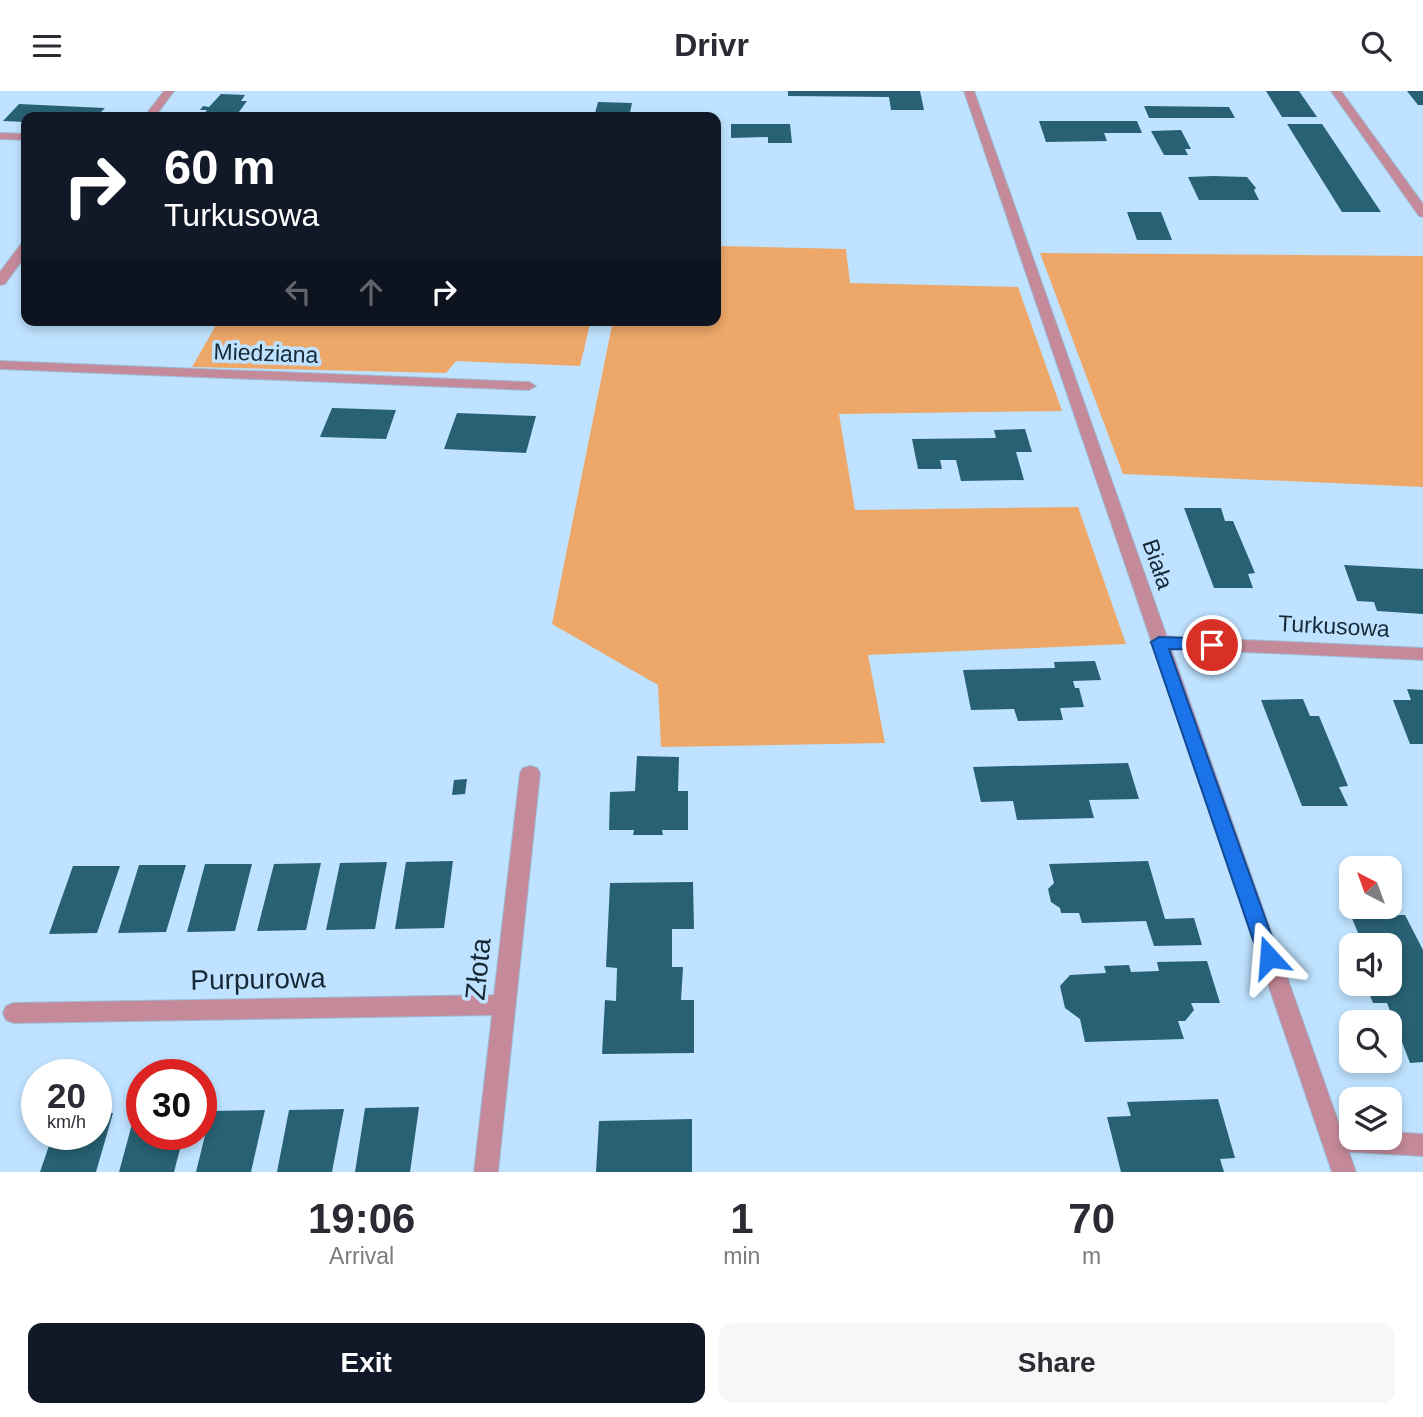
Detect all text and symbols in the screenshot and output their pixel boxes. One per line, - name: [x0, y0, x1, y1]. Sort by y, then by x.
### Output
- icon: menu: [28, 27, 66, 65]
- text: Drivr: [674, 27, 749, 63]
- icon: search: [1357, 27, 1395, 65]
- icon: right: [49, 140, 140, 231]
- text: 60 m: [164, 140, 276, 194]
- text: Turkusowa: [164, 197, 319, 233]
- icon: left: [279, 273, 317, 311]
- icon: ahead: [352, 273, 390, 311]
- icon: right: [425, 273, 463, 311]
- street label: Miedziana: [213, 338, 319, 368]
- street label: Biała: [1137, 536, 1179, 593]
- street label: Turkusowa: [1278, 610, 1391, 642]
- pin: [1182, 615, 1242, 675]
- icon: arrive: [1193, 626, 1231, 664]
- north arrow: [1339, 856, 1402, 919]
- map controls: [1339, 856, 1402, 1150]
- position arrow: [1232, 920, 1306, 994]
- button: sound: [1339, 933, 1402, 996]
- street label: Złota: [459, 936, 497, 1002]
- street label: Purpurowa: [190, 962, 326, 996]
- button: search: [1339, 1010, 1402, 1073]
- speed limit sign: 30: [126, 1059, 217, 1150]
- text: 20: [47, 1076, 86, 1115]
- button: layers: [1339, 1087, 1402, 1150]
- text: km/h: [47, 1112, 86, 1132]
- text: 19:06: [308, 1195, 415, 1242]
- text: 1: [730, 1195, 754, 1242]
- text: 70: [1068, 1195, 1115, 1242]
- text: Arrival: [329, 1243, 394, 1269]
- text: min: [723, 1243, 760, 1269]
- text: m: [1082, 1243, 1101, 1269]
- button: Exit: [28, 1323, 705, 1403]
- button: Share: [719, 1323, 1395, 1403]

